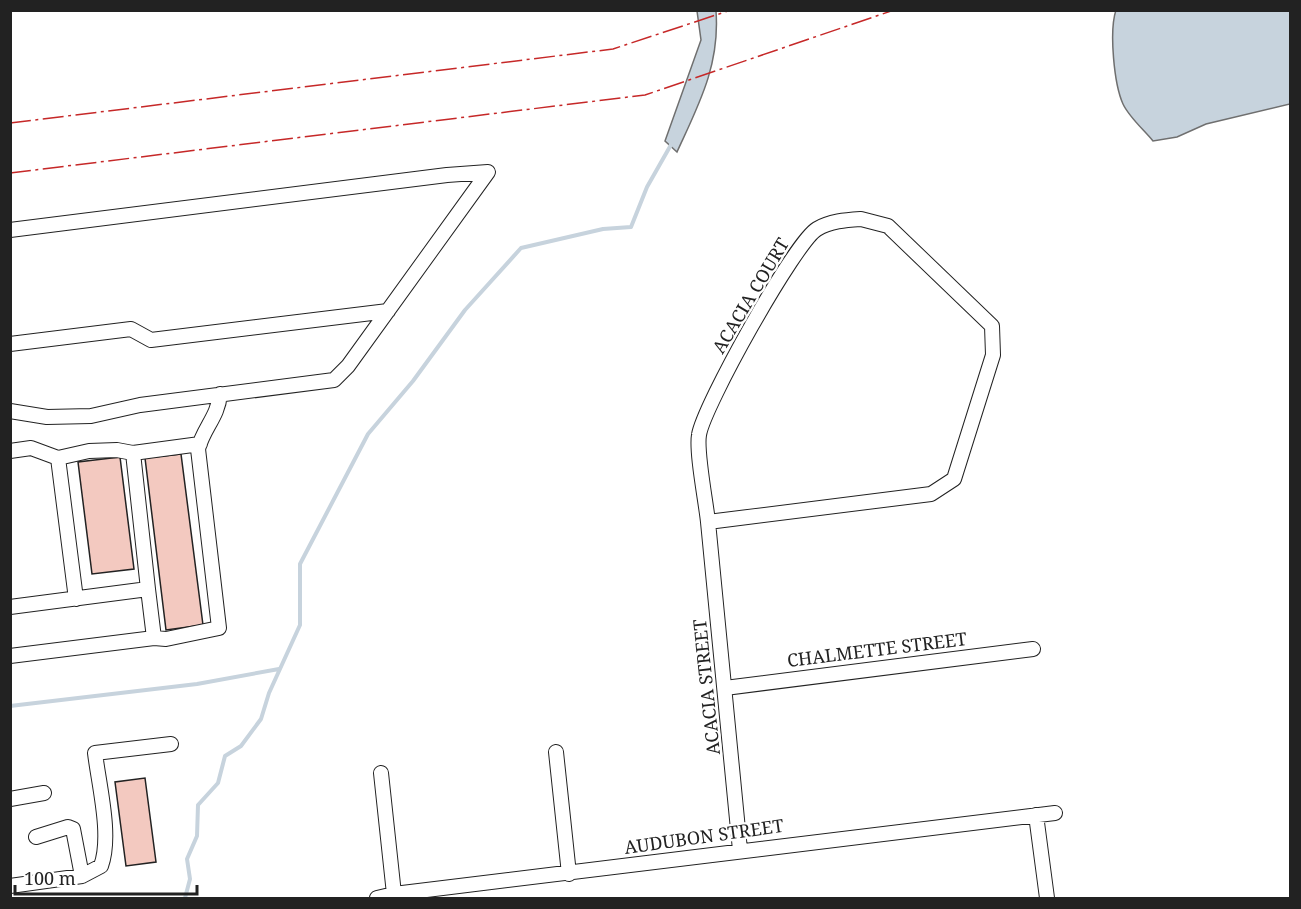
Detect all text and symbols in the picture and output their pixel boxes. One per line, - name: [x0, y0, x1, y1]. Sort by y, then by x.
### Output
- street label: ACACIA COURT: [706, 233, 794, 358]
- street label: ACACIA STREET: [687, 618, 725, 756]
- street label: CHALMETTE STREET: [786, 626, 968, 672]
- street label: AUDUBON STREET: [623, 813, 785, 859]
- scale bar: [15, 858, 196, 896]
- text: 100 m: [24, 866, 76, 890]

